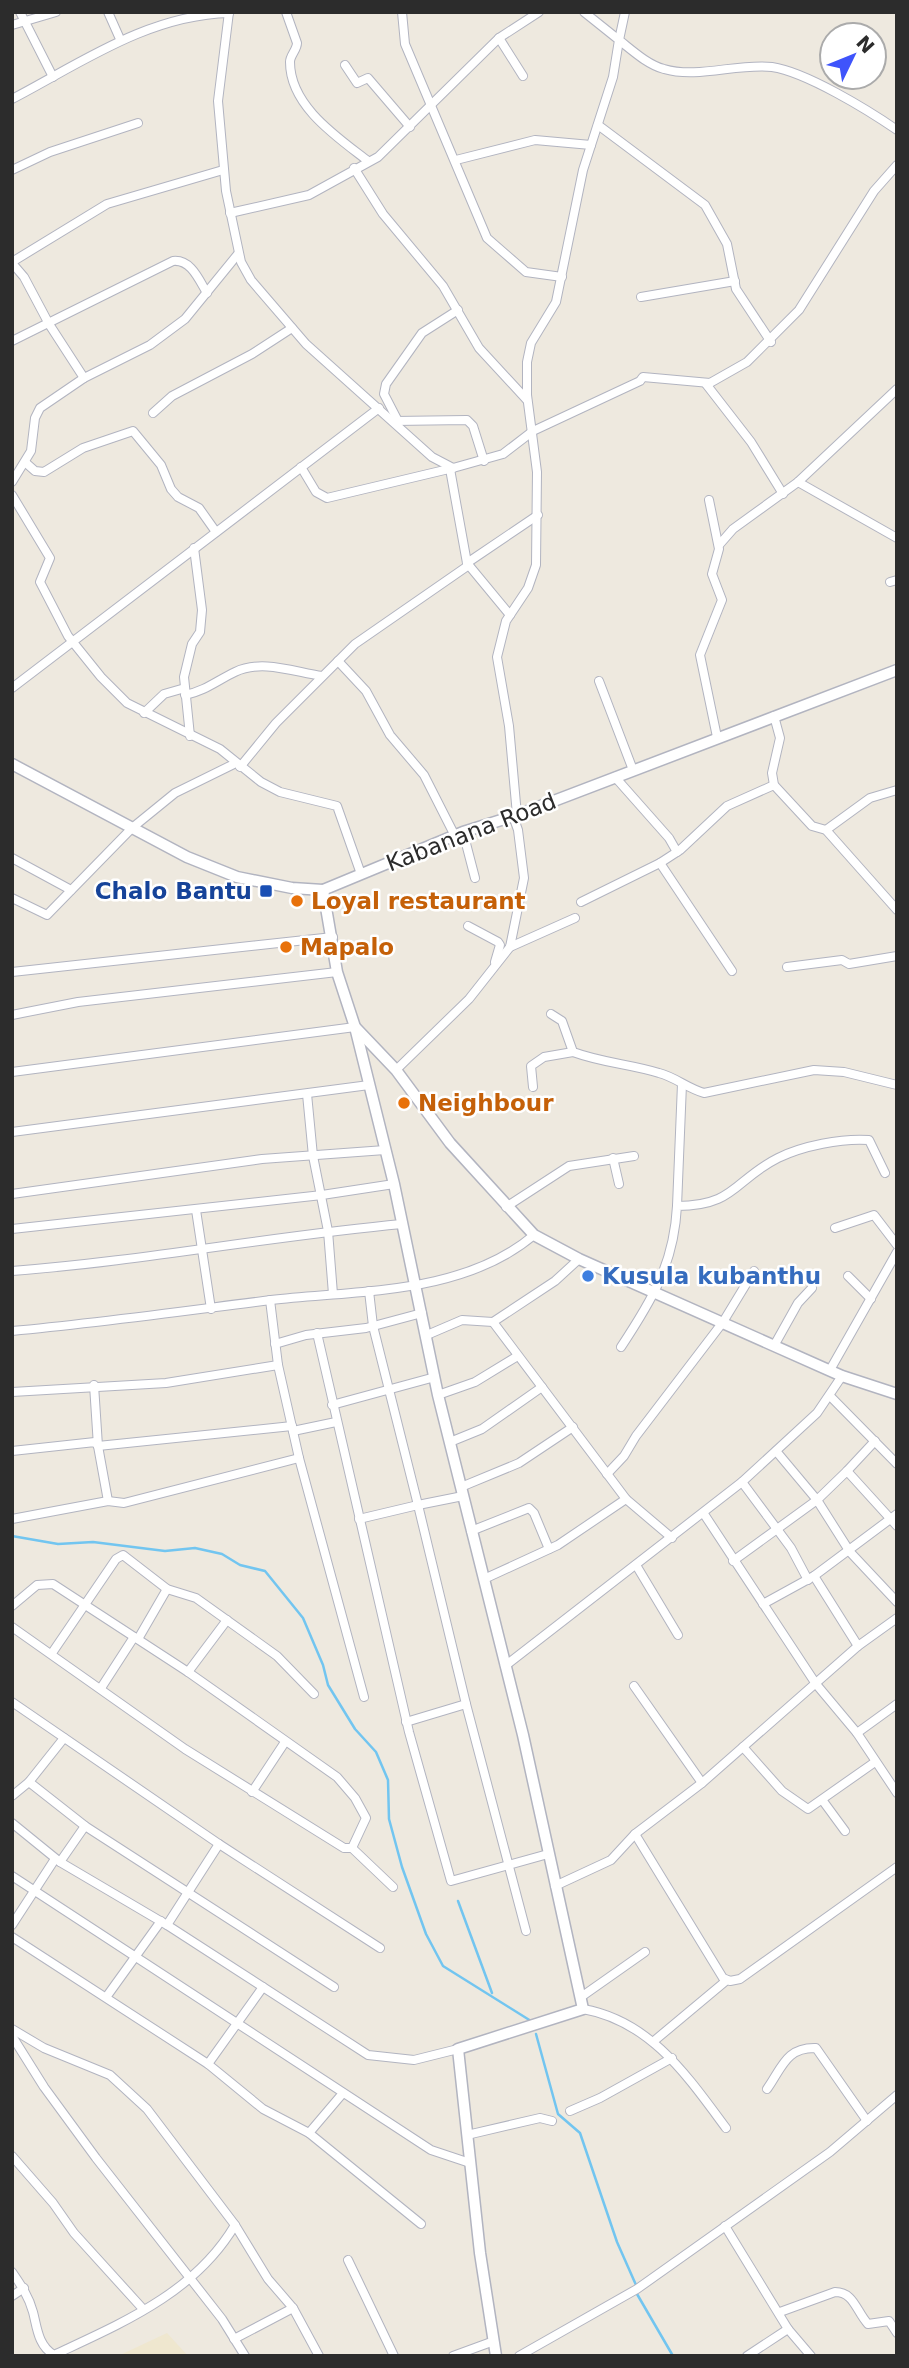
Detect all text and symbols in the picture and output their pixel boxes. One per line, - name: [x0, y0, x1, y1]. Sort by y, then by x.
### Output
- north arrow: [818, 21, 888, 91]
- text: N: [852, 31, 879, 58]
- street label: Kabanana Road: [382, 788, 560, 876]
- place label: Chalo Bantu: [95, 878, 252, 904]
- marker: Chalo Bantu: [258, 883, 274, 899]
- place label: Loyal restaurant: [311, 888, 526, 914]
- marker: Loyal restaurant: [289, 893, 305, 909]
- place label: Mapalo: [300, 934, 394, 960]
- marker: Mapalo: [278, 939, 294, 955]
- place label: Neighbour: [418, 1090, 554, 1116]
- marker: Neighbour: [396, 1095, 412, 1111]
- place label: Kusula kubanthu: [602, 1263, 821, 1289]
- marker: Kusula kubanthu: [580, 1268, 596, 1284]

